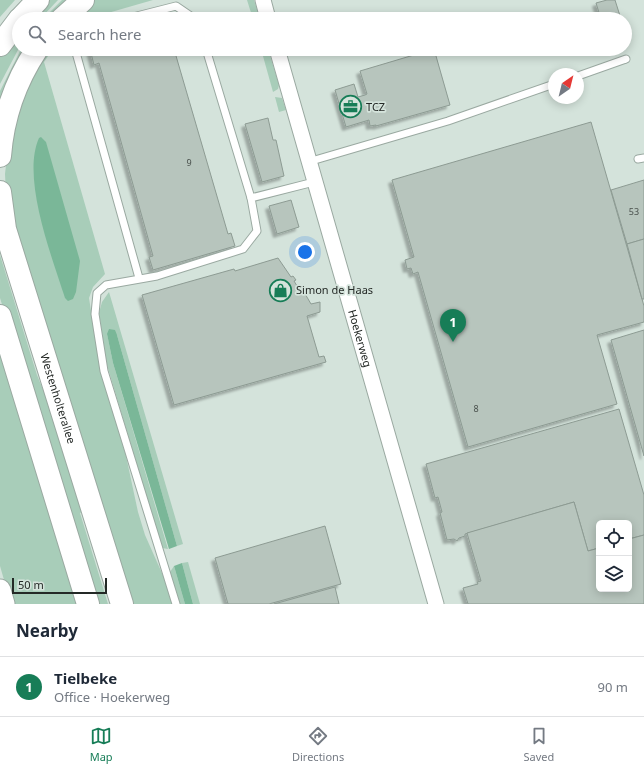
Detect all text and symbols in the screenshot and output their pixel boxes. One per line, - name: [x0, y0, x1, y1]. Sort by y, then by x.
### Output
- search box: [12, 12, 632, 56]
- icon: search: [26, 23, 48, 45]
- text: Search here: [58, 24, 141, 44]
- north arrow: [548, 68, 584, 104]
- office icon: TCZ: [338, 94, 364, 120]
- place label: TCZ: [366, 99, 385, 114]
- house number: 9: [186, 156, 192, 169]
- house number: 53: [629, 205, 639, 218]
- your location: [295, 242, 315, 262]
- shop icon: Simon de Haas: [267, 277, 293, 303]
- place label: Simon de Haas: [296, 282, 373, 297]
- street label: Hoekerweg: [345, 308, 376, 369]
- pin: 1: [440, 309, 466, 342]
- street label: Westenholterallee: [37, 352, 80, 445]
- house number: 8: [473, 402, 479, 415]
- map controls: [596, 520, 632, 592]
- button: locate: [596, 520, 632, 556]
- button: layers: [596, 556, 632, 592]
- scale bar: [12, 576, 107, 595]
- text: 50 m: [18, 577, 44, 592]
- text: Nearby: [16, 619, 78, 642]
- text: Tielbeke: [54, 668, 117, 688]
- text: 1: [25, 678, 33, 696]
- text: 90 m: [598, 678, 628, 696]
- text: Office · Hoekerweg: [54, 688, 170, 706]
- tab: Map: [90, 725, 113, 764]
- tab: Directions: [292, 725, 344, 764]
- tab: Saved: [524, 725, 554, 764]

